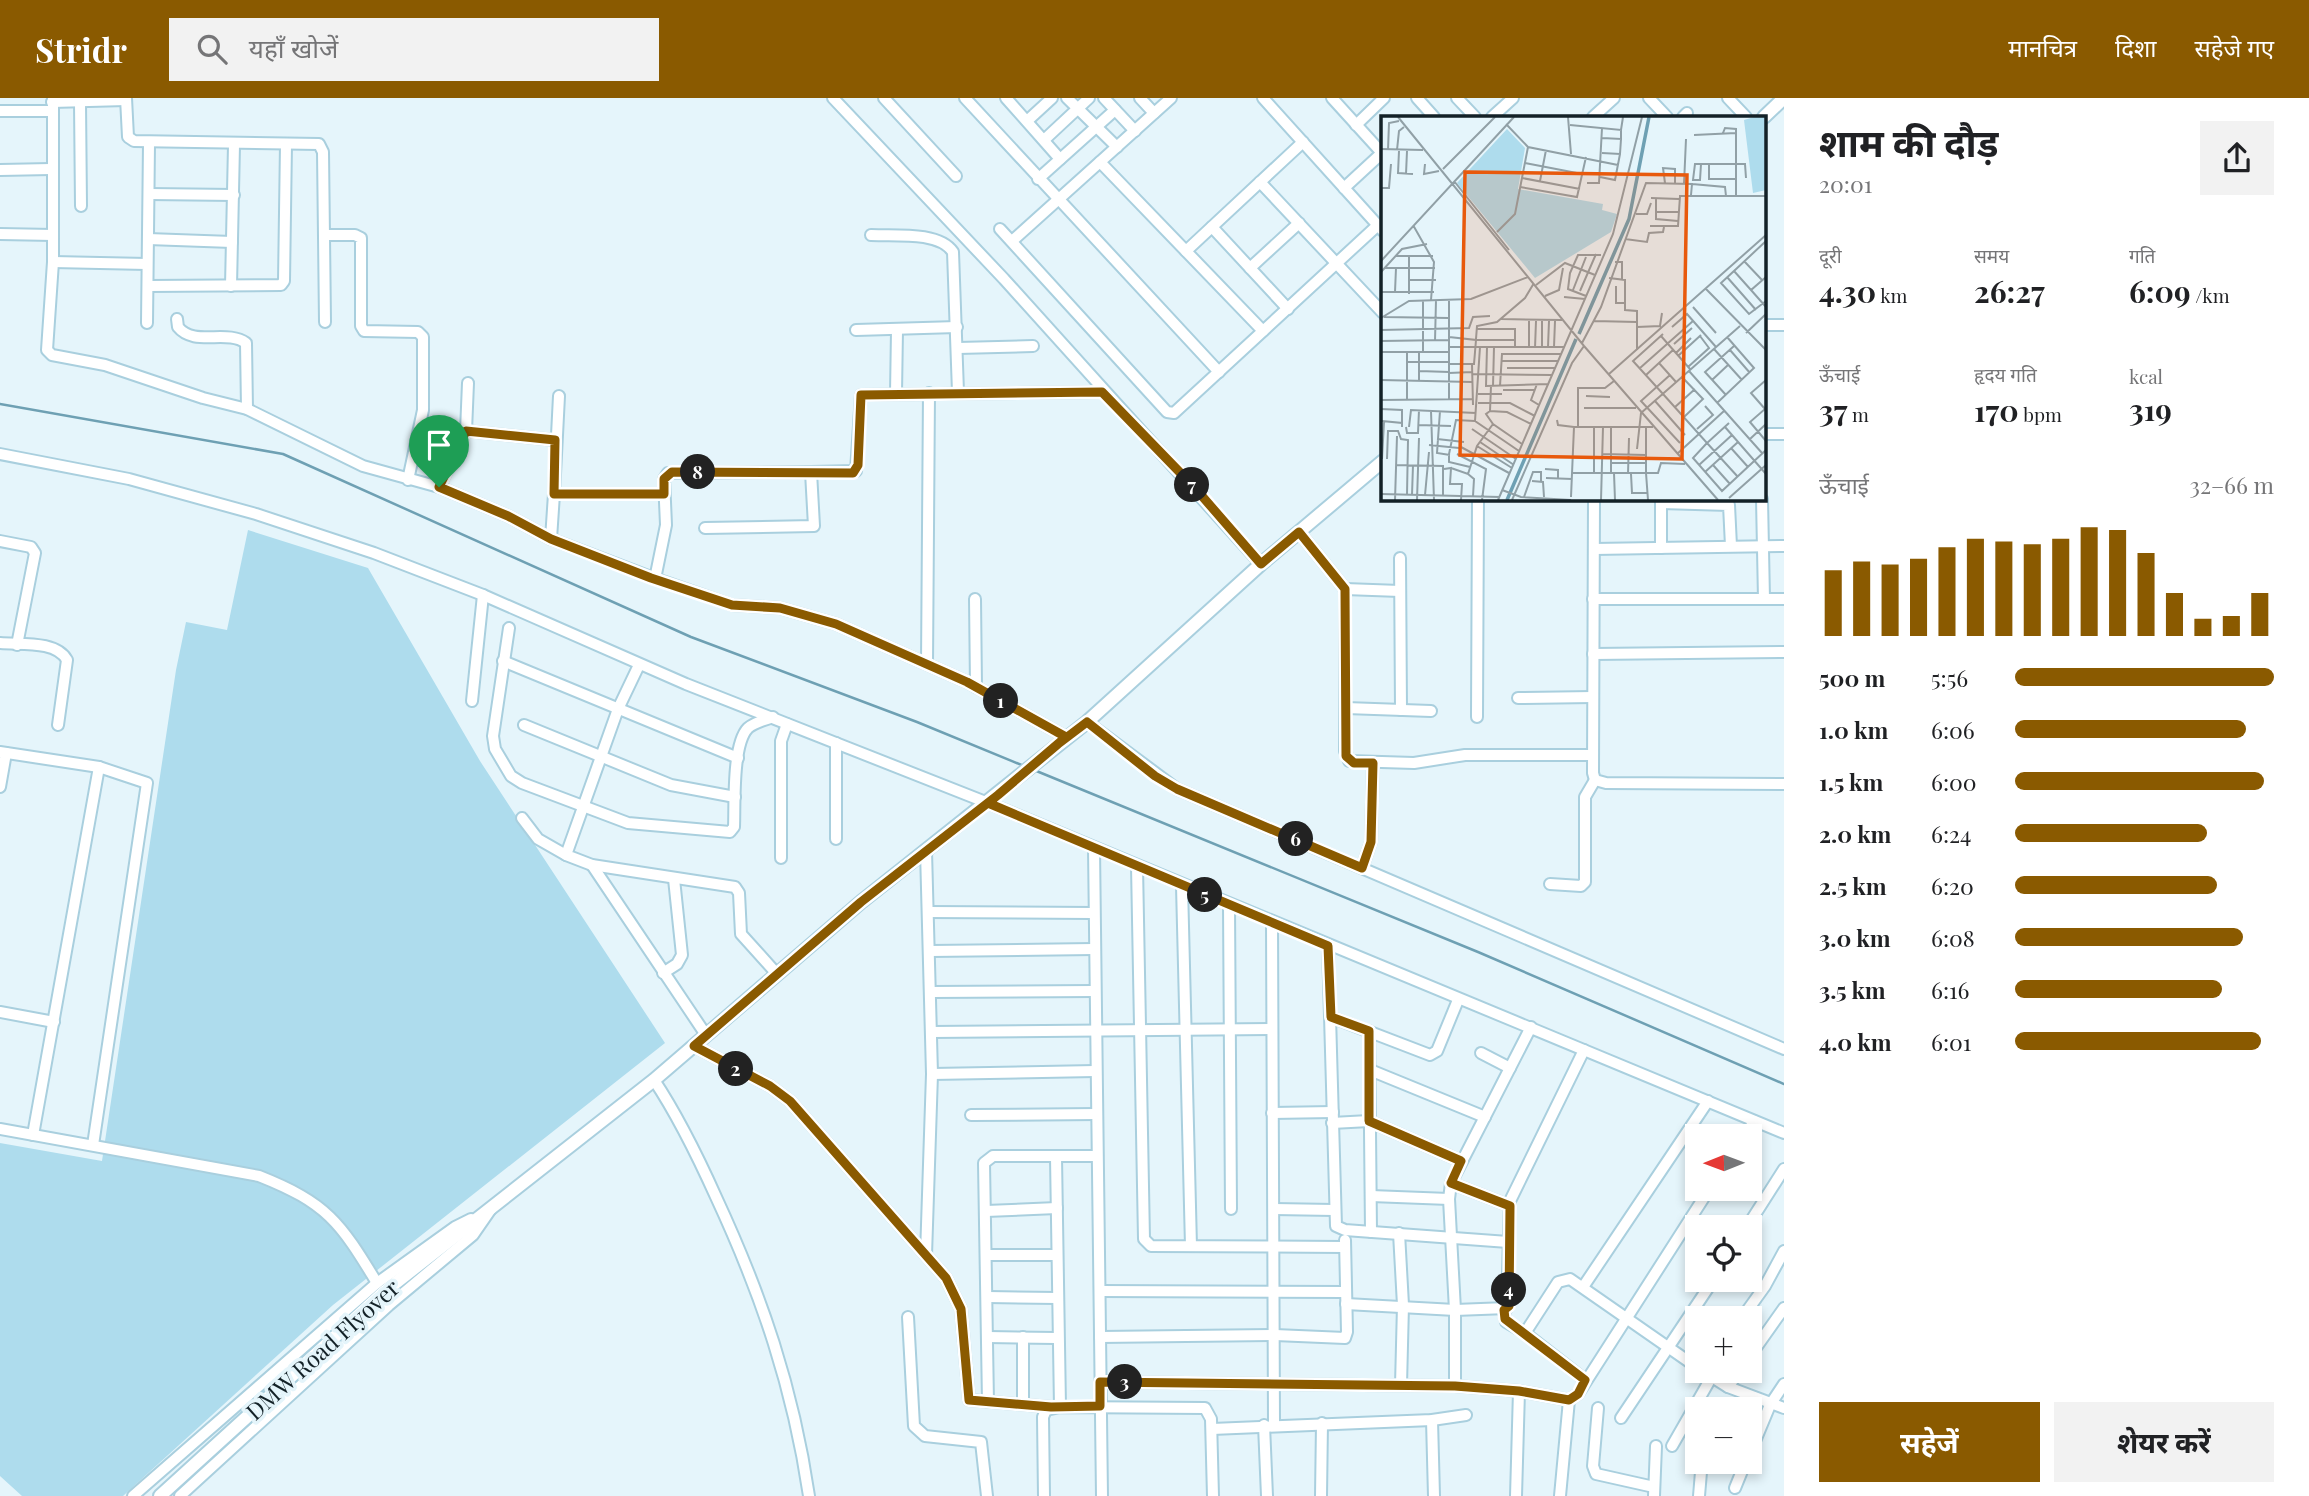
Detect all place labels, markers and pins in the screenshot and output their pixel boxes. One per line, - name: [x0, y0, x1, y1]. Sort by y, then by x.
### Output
- pin: [409, 415, 469, 487]
- pin: 8: [680, 454, 716, 490]
- pin: 7: [1174, 468, 1210, 502]
- pin: 1: [984, 684, 1018, 718]
- pin: 6: [1278, 822, 1314, 856]
- pin: 5: [1188, 878, 1222, 912]
- pin: 2: [718, 1052, 754, 1086]
- pin: 4: [1492, 1272, 1526, 1308]
- pin: 3: [1108, 1364, 1142, 1400]

